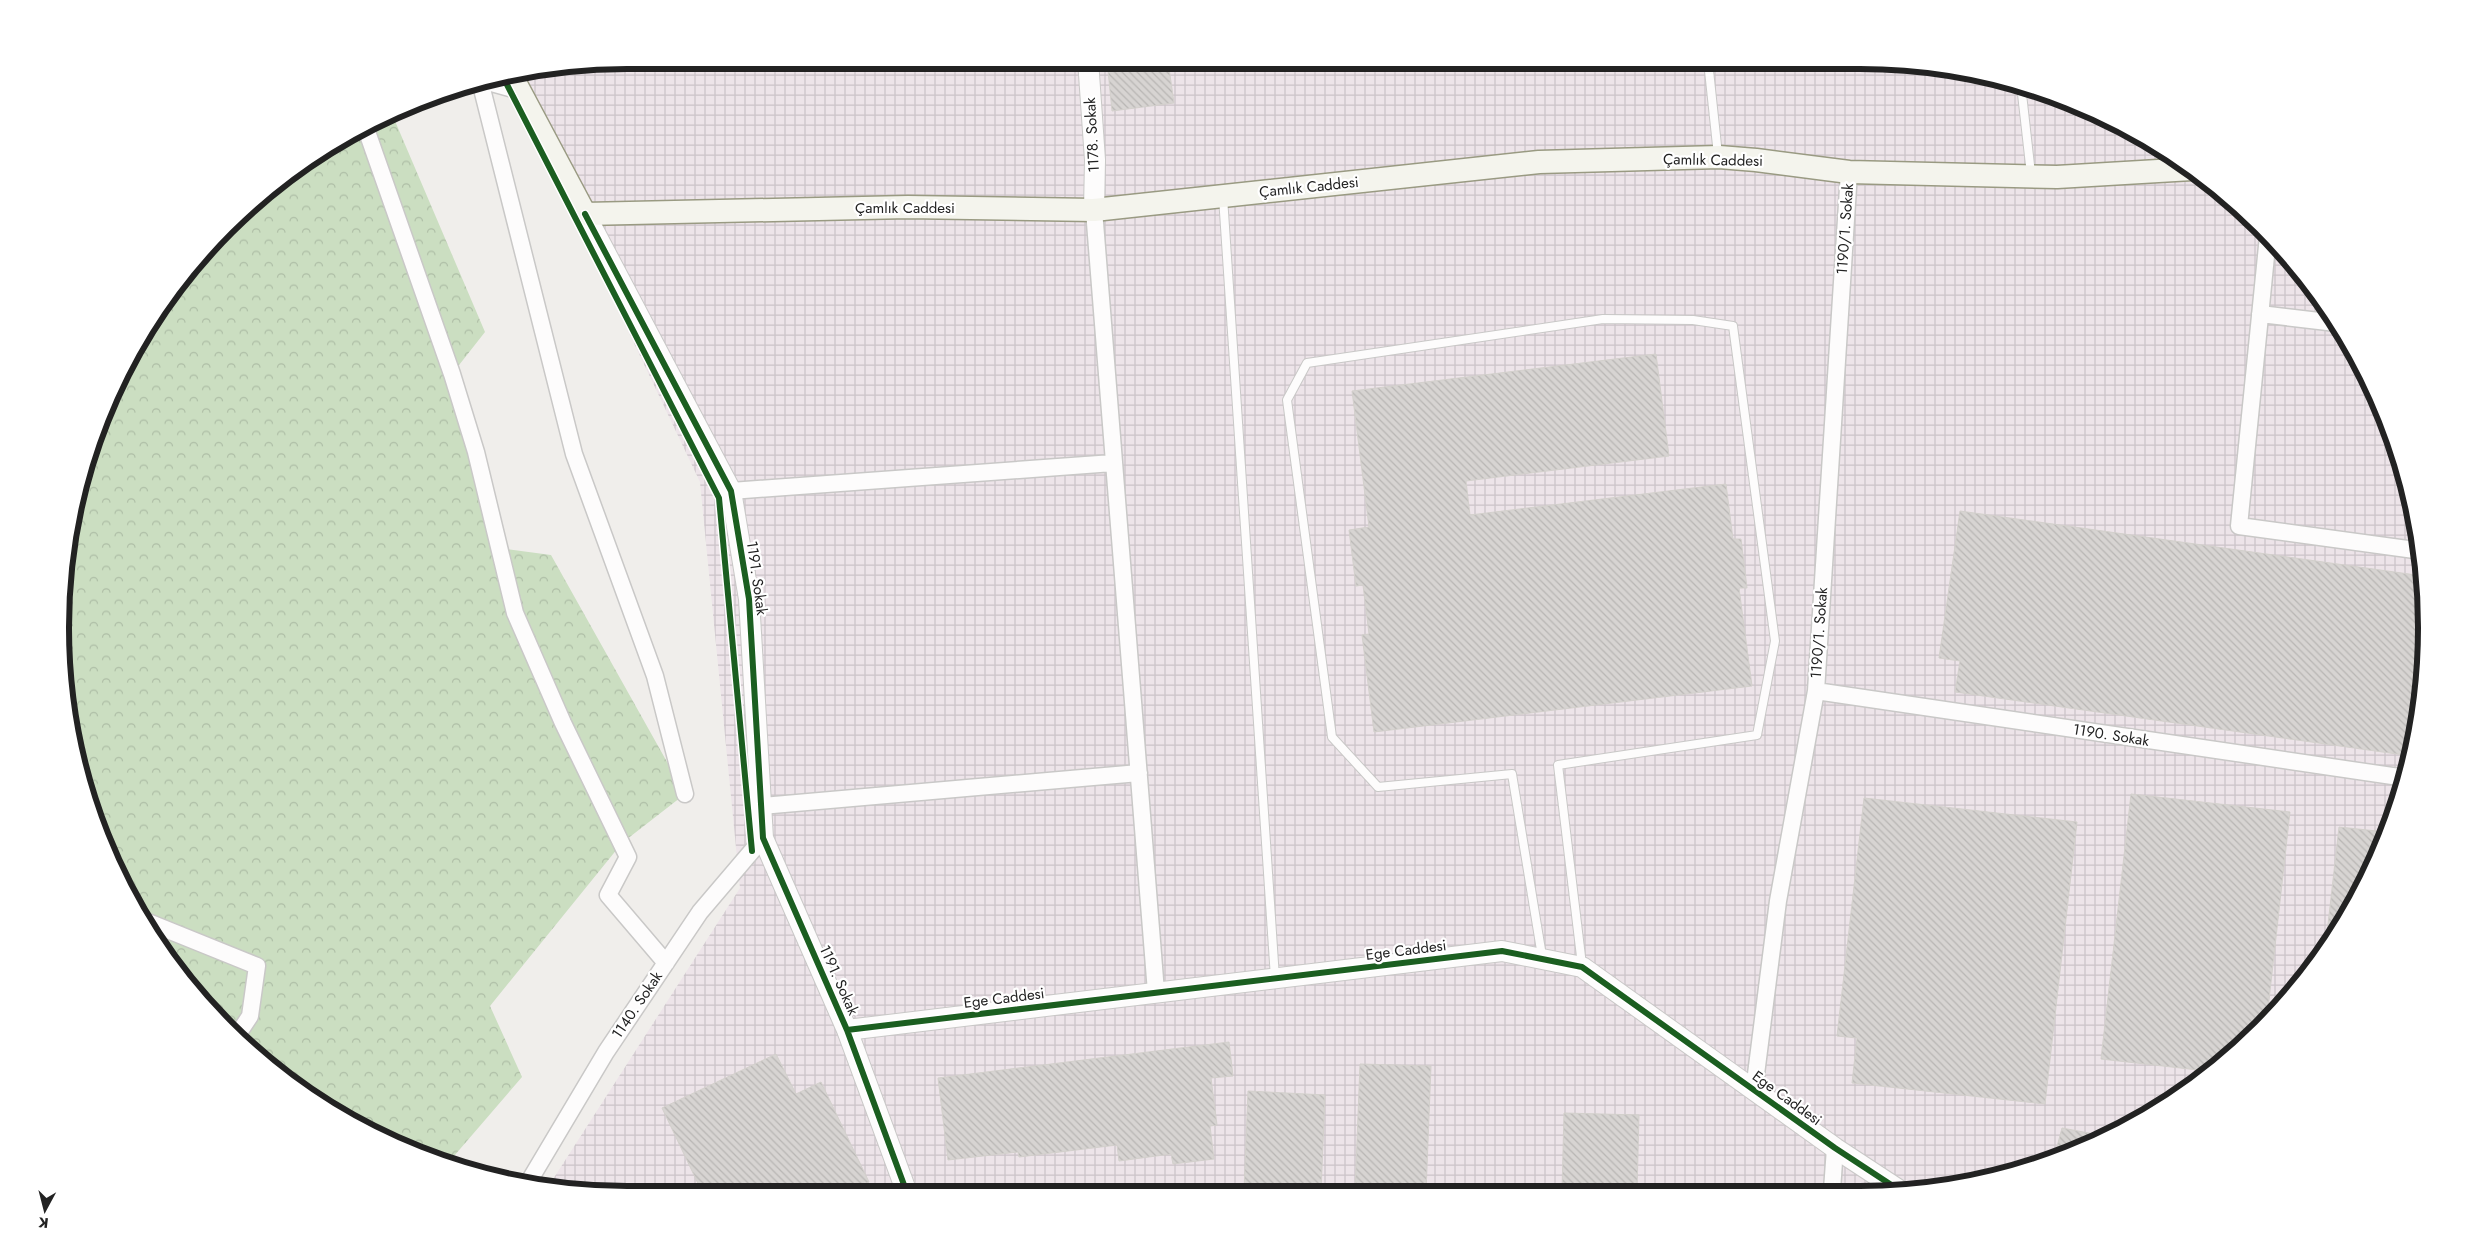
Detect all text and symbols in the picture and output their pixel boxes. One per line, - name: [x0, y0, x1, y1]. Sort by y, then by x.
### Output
- street label: 1178. Sokak: [1079, 96, 1105, 173]
- street label: Çamlık Caddesi: [1663, 148, 1763, 172]
- street label: Çamlık Caddesi: [1258, 171, 1360, 203]
- street label: 1190/1. Sokak: [1831, 182, 1859, 275]
- street label: Çamlık Caddesi: [855, 197, 955, 219]
- street label: 1191. Sokak: [741, 539, 773, 617]
- street label: 1190/1. Sokak: [1805, 586, 1833, 679]
- street label: 1190. Sokak: [2071, 718, 2151, 752]
- street label: Ege Caddesi: [1364, 934, 1448, 966]
- street label: 1191. Sokak: [814, 941, 864, 1019]
- street label: 1140. Sokak: [606, 967, 668, 1043]
- street label: Ege Caddesi: [962, 982, 1046, 1014]
- street label: Ege Caddesi: [1748, 1065, 1826, 1131]
- north arrow: [20, 1185, 70, 1235]
- text: K: [37, 1212, 49, 1233]

